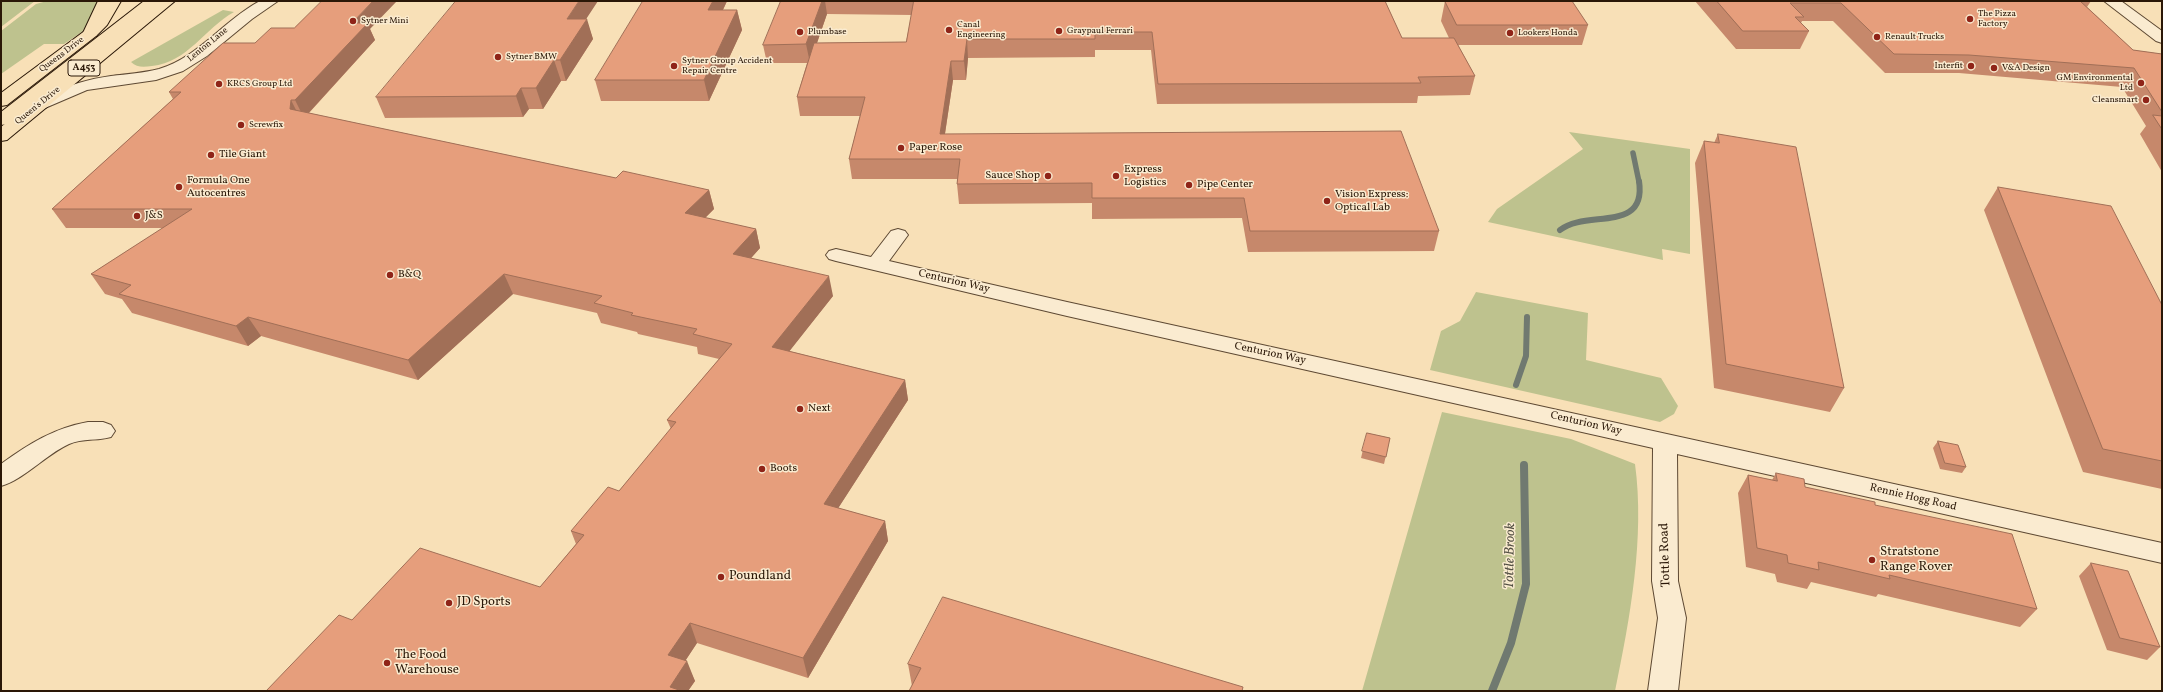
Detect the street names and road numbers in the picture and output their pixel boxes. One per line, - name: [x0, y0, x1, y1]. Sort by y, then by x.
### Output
- street label: Lenton Lane: [186, 25, 230, 65]
- street label: Queens Drive: [38, 35, 86, 75]
- road number: A453: [68, 60, 100, 76]
- street label: Queen's Drive: [13, 85, 63, 127]
- street label: Centurion Way: [917, 267, 991, 297]
- street label: Centurion Way: [1233, 340, 1307, 368]
- street label: Centurion Way: [1549, 409, 1623, 439]
- street label: Rennie Hogg Road: [1868, 482, 1958, 514]
- street label: Tottle Road: [1657, 522, 1675, 588]

